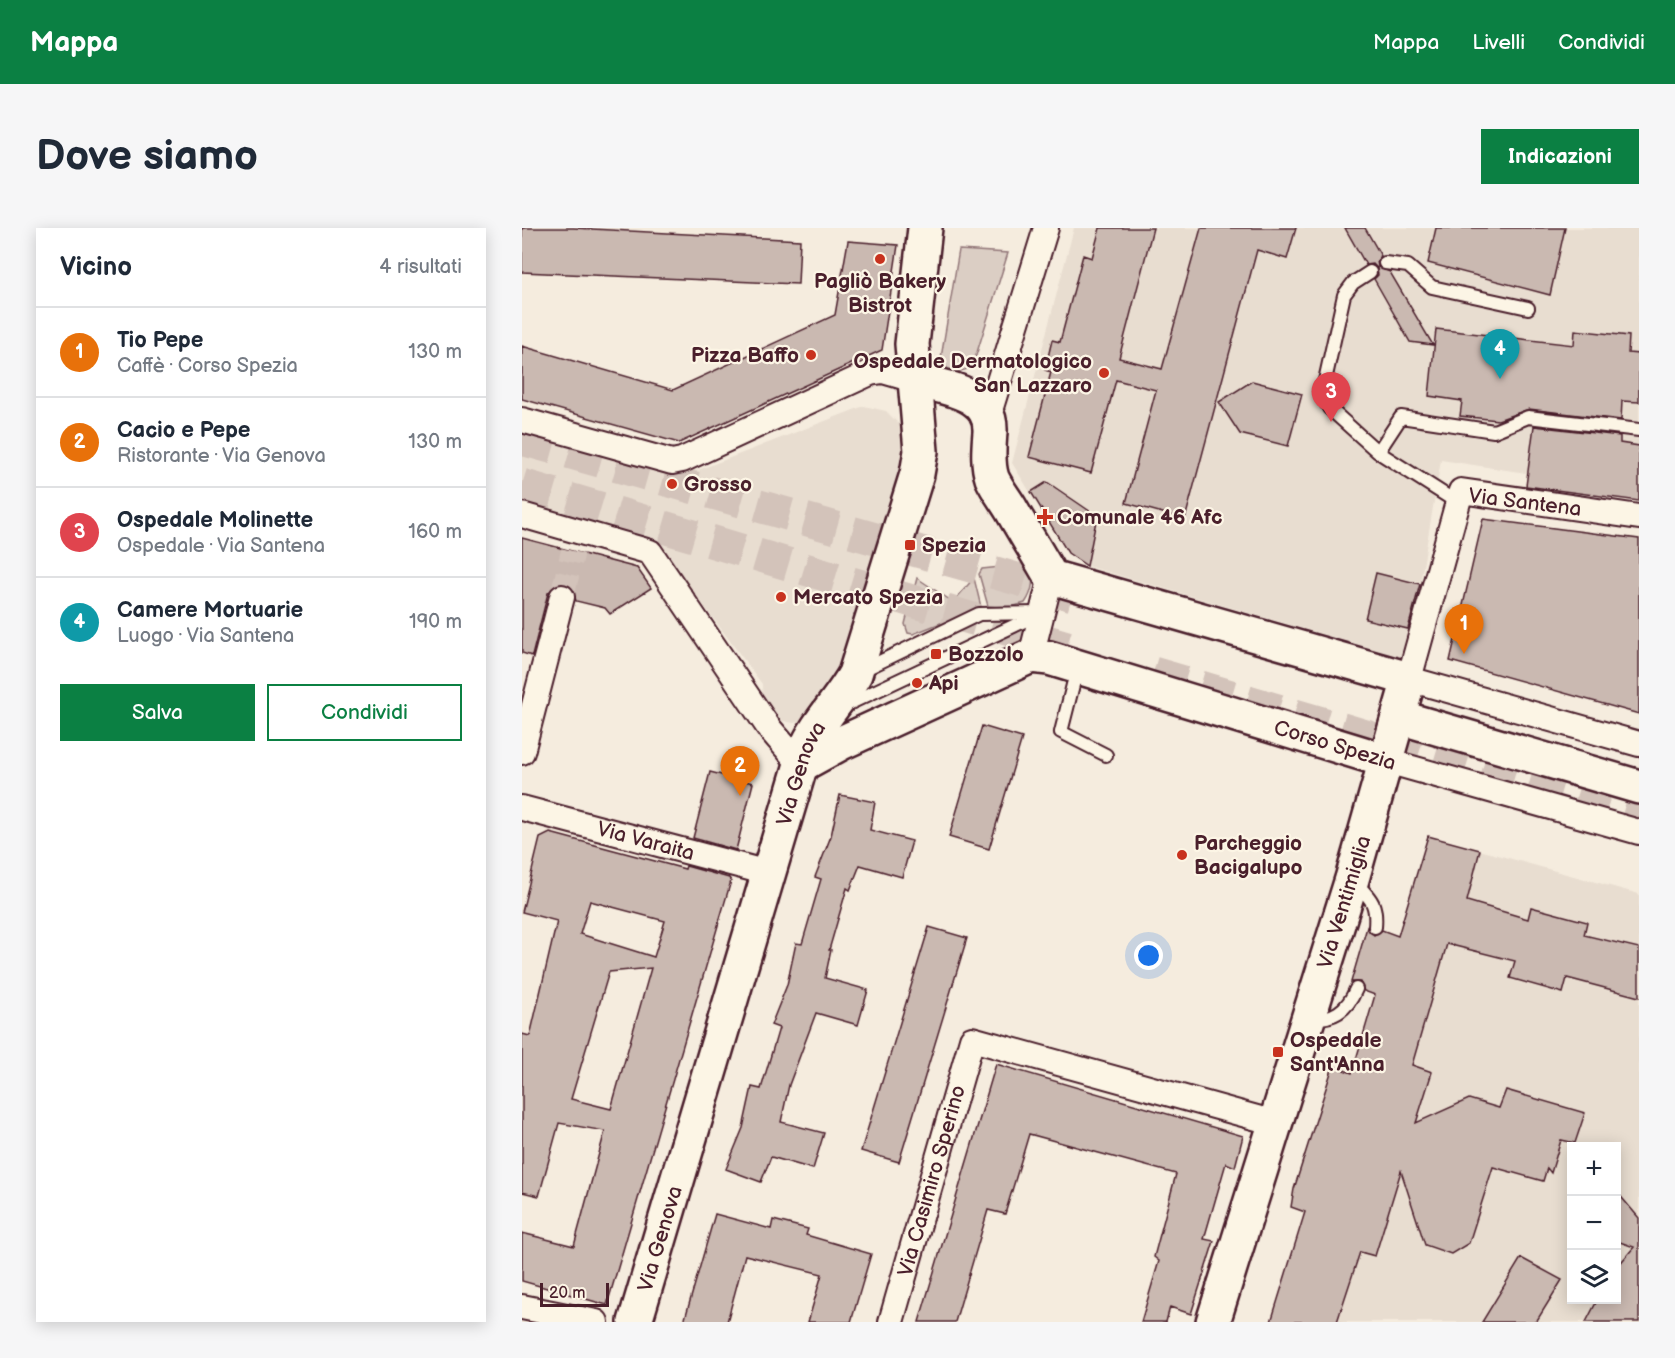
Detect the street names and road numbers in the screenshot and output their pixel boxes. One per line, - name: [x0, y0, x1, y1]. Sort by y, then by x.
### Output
- street label: Via Santena: [1467, 483, 1583, 522]
- street label: Corso Spezia: [1271, 715, 1399, 776]
- street label: Via Genova: [771, 717, 831, 829]
- street label: Via Varaita: [594, 816, 697, 866]
- street label: Via Ventimiglia: [1312, 833, 1377, 972]
- street label: Via Casimiro Sperino: [893, 1082, 971, 1279]
- street label: Via Genova: [633, 1183, 688, 1295]

